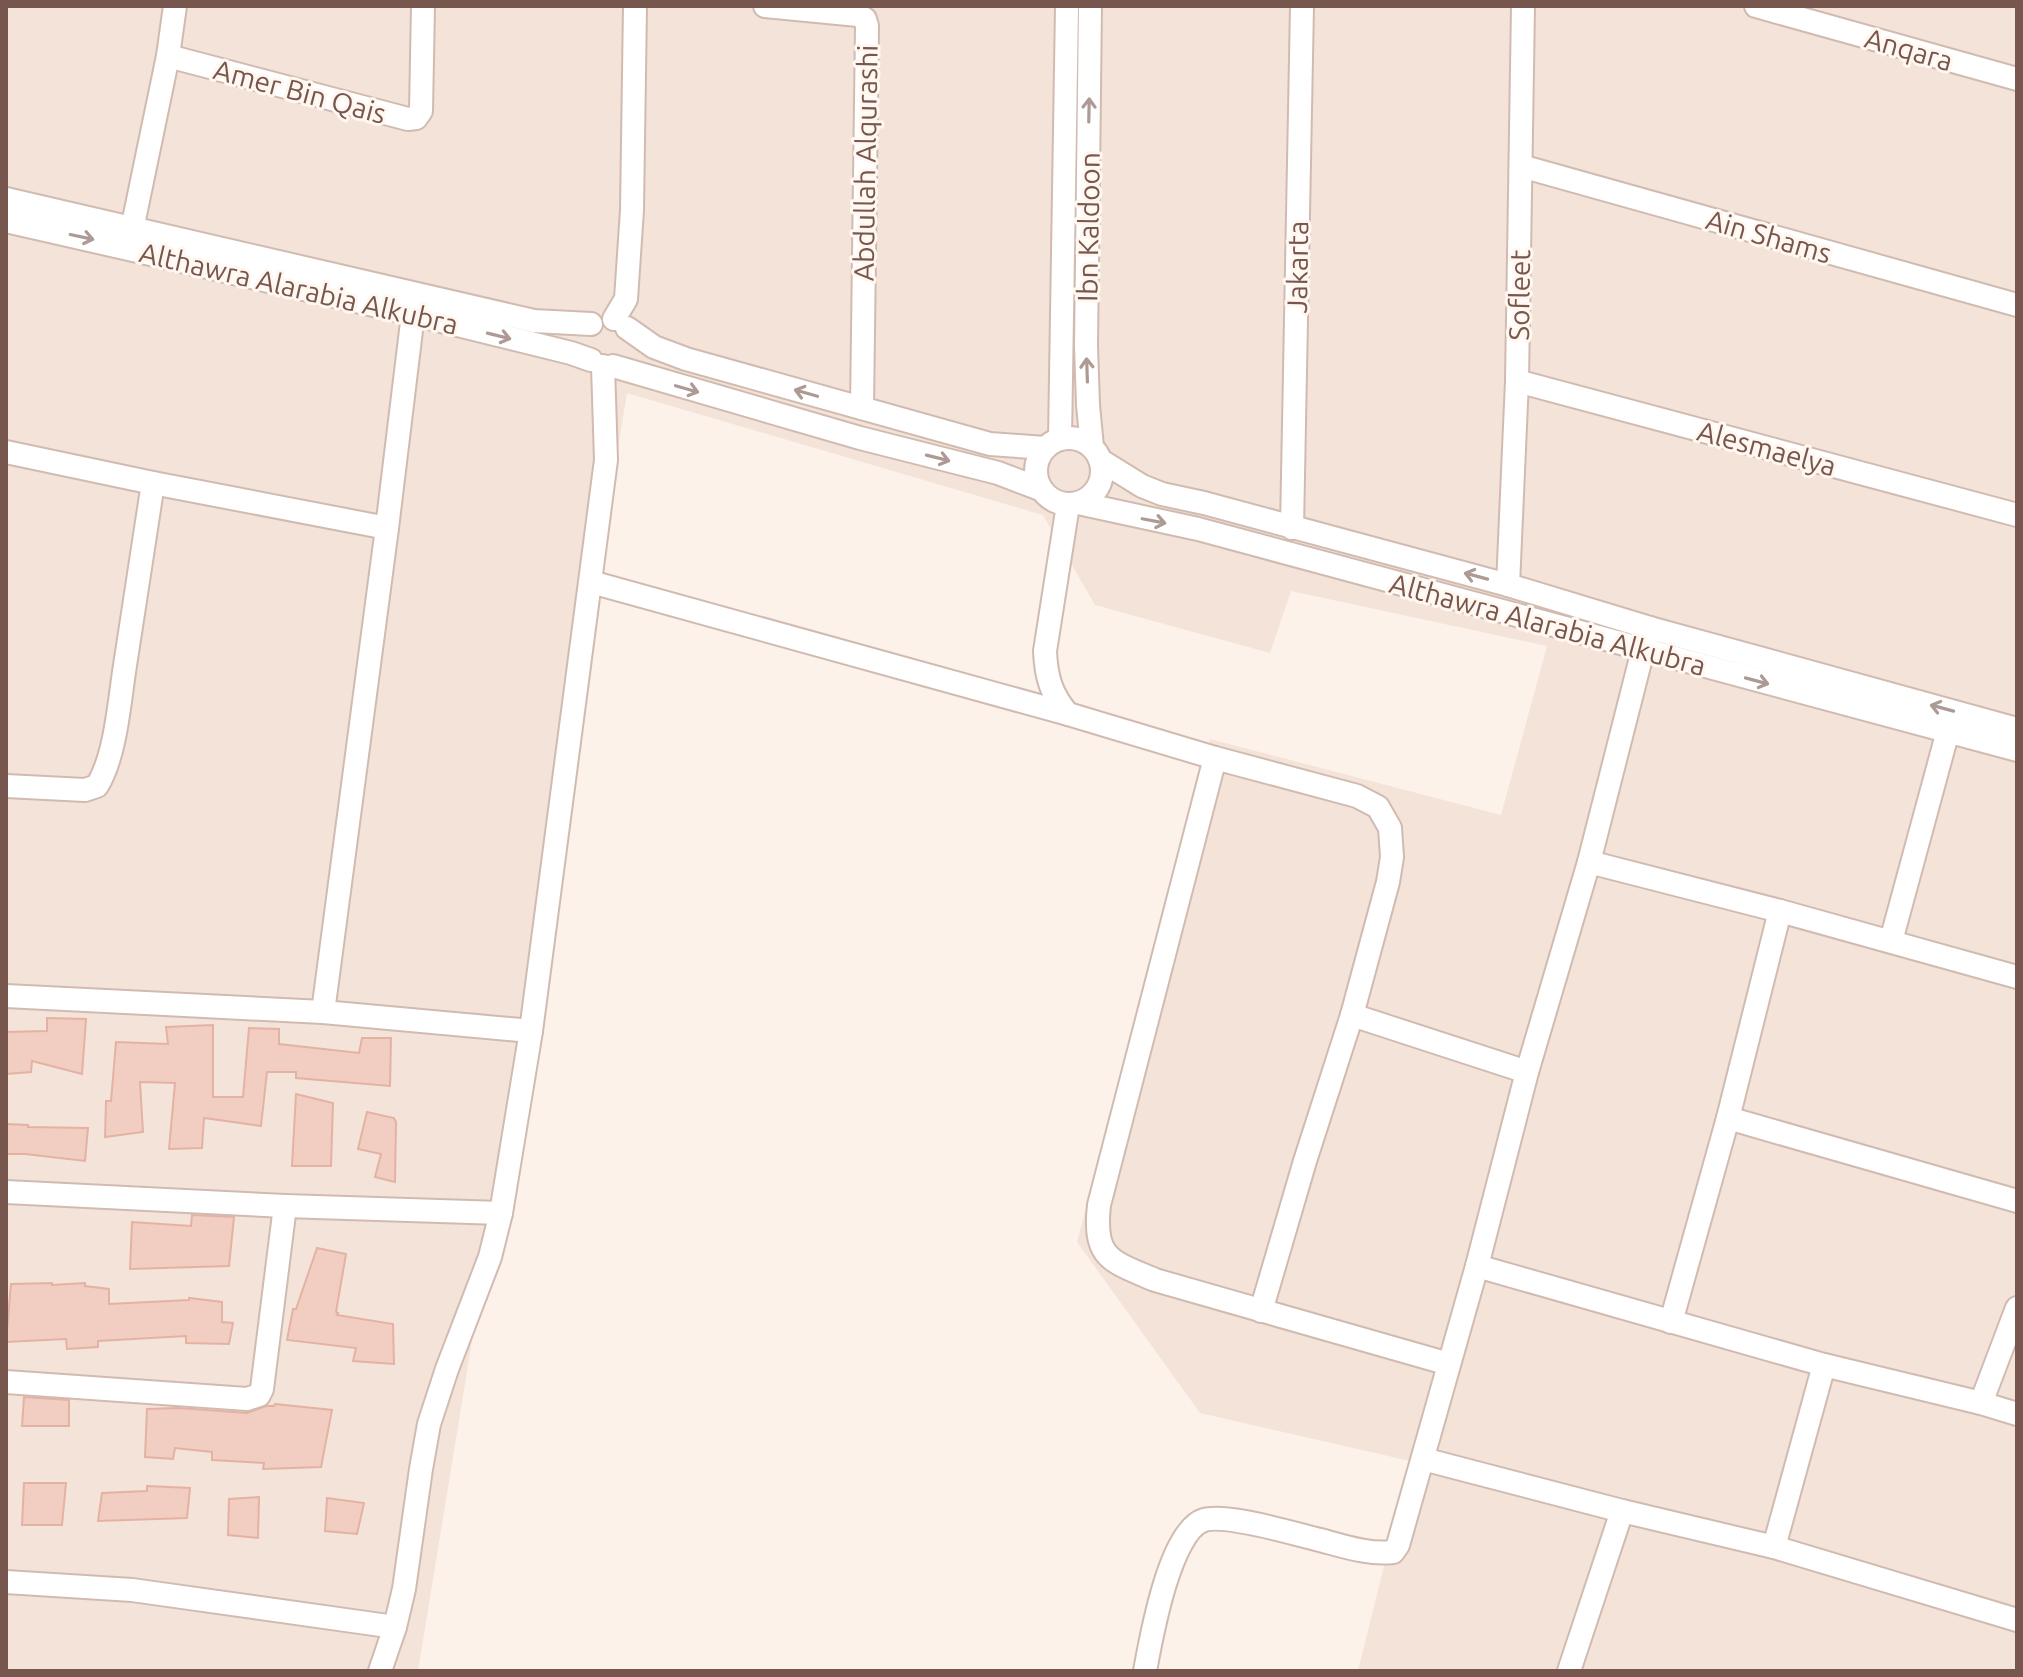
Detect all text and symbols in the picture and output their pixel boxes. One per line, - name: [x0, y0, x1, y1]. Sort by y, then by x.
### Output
- street label: Anqara: [1862, 22, 1956, 76]
- street label: Abdullah Alqurashi: [847, 45, 883, 281]
- street label: Amer Bin Qais: [211, 53, 389, 129]
- one-way arrow: [1081, 97, 1097, 124]
- street label: Ibn Kaldoon: [1071, 152, 1105, 302]
- street label: Ain Shams: [1703, 203, 1835, 269]
- street label: Jakarta: [1281, 220, 1313, 314]
- one-way arrow: [69, 230, 95, 245]
- street label: Althawra Alarabia Alkubra: [137, 236, 461, 340]
- street label: Sofleet: [1503, 249, 1535, 341]
- one-way arrow: [485, 329, 511, 344]
- one-way arrow: [1079, 357, 1094, 384]
- one-way arrow: [674, 382, 700, 397]
- one-way arrow: [793, 384, 819, 399]
- street label: Alesmaelya: [1694, 415, 1840, 481]
- one-way arrow: [924, 452, 950, 467]
- one-way arrow: [1141, 514, 1167, 529]
- street label: Althawra Alarabia Alkubra: [1387, 567, 1709, 681]
- one-way arrow: [1464, 568, 1490, 583]
- one-way arrow: [1744, 674, 1770, 689]
- one-way arrow: [1929, 700, 1955, 715]

